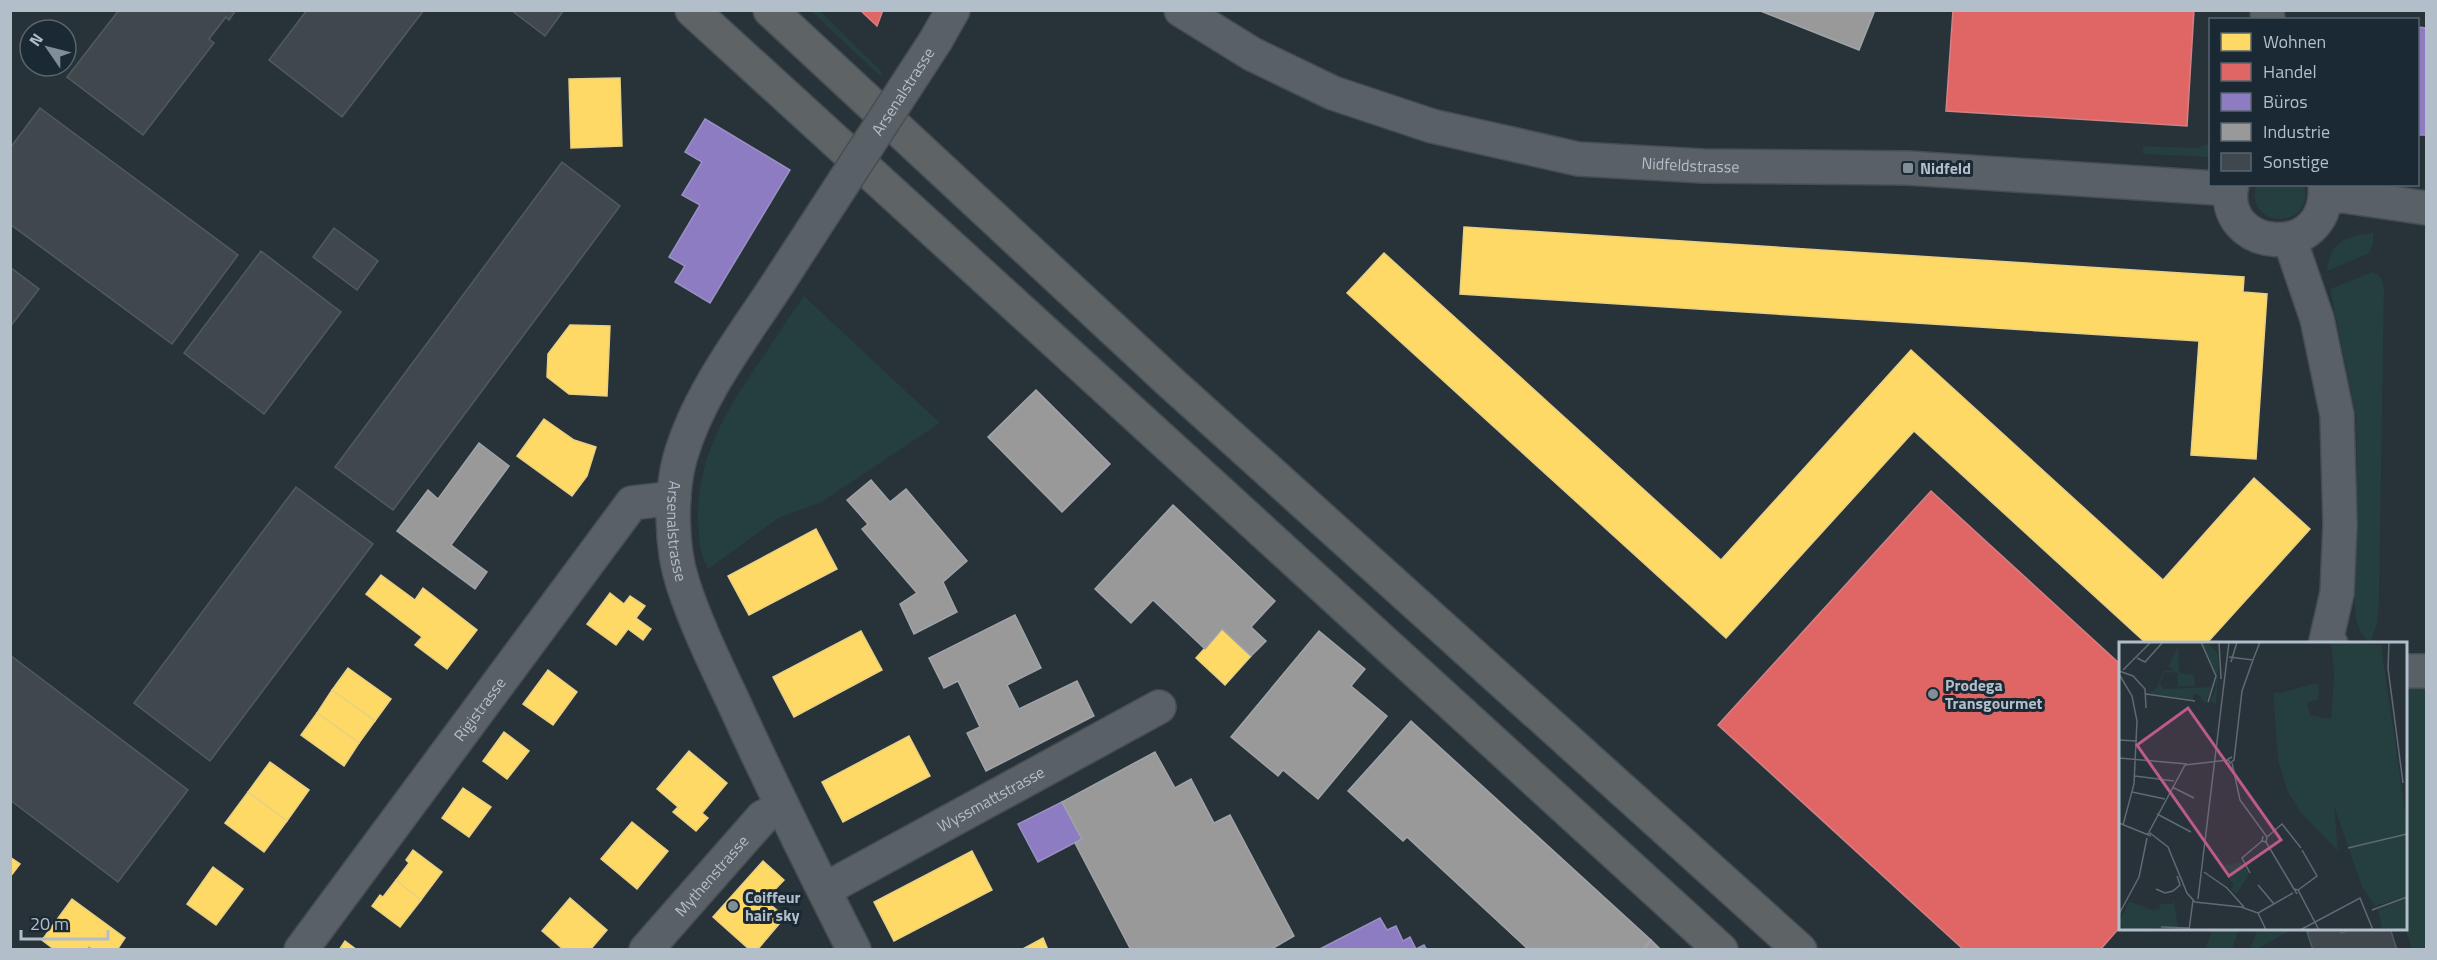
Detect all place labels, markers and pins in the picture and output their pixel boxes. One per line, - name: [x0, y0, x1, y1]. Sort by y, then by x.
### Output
- place label: Nidfeld: [1920, 156, 1971, 180]
- marker: Nidfeld: [1901, 161, 1915, 175]
- place label: Prodega Transgourmet: [1945, 673, 2043, 715]
- marker: Prodega Transgourmet: [1926, 687, 1940, 701]
- place label: Coiffeur hair sky: [745, 885, 801, 927]
- marker: Coiffeur hair sky: [726, 899, 740, 913]

